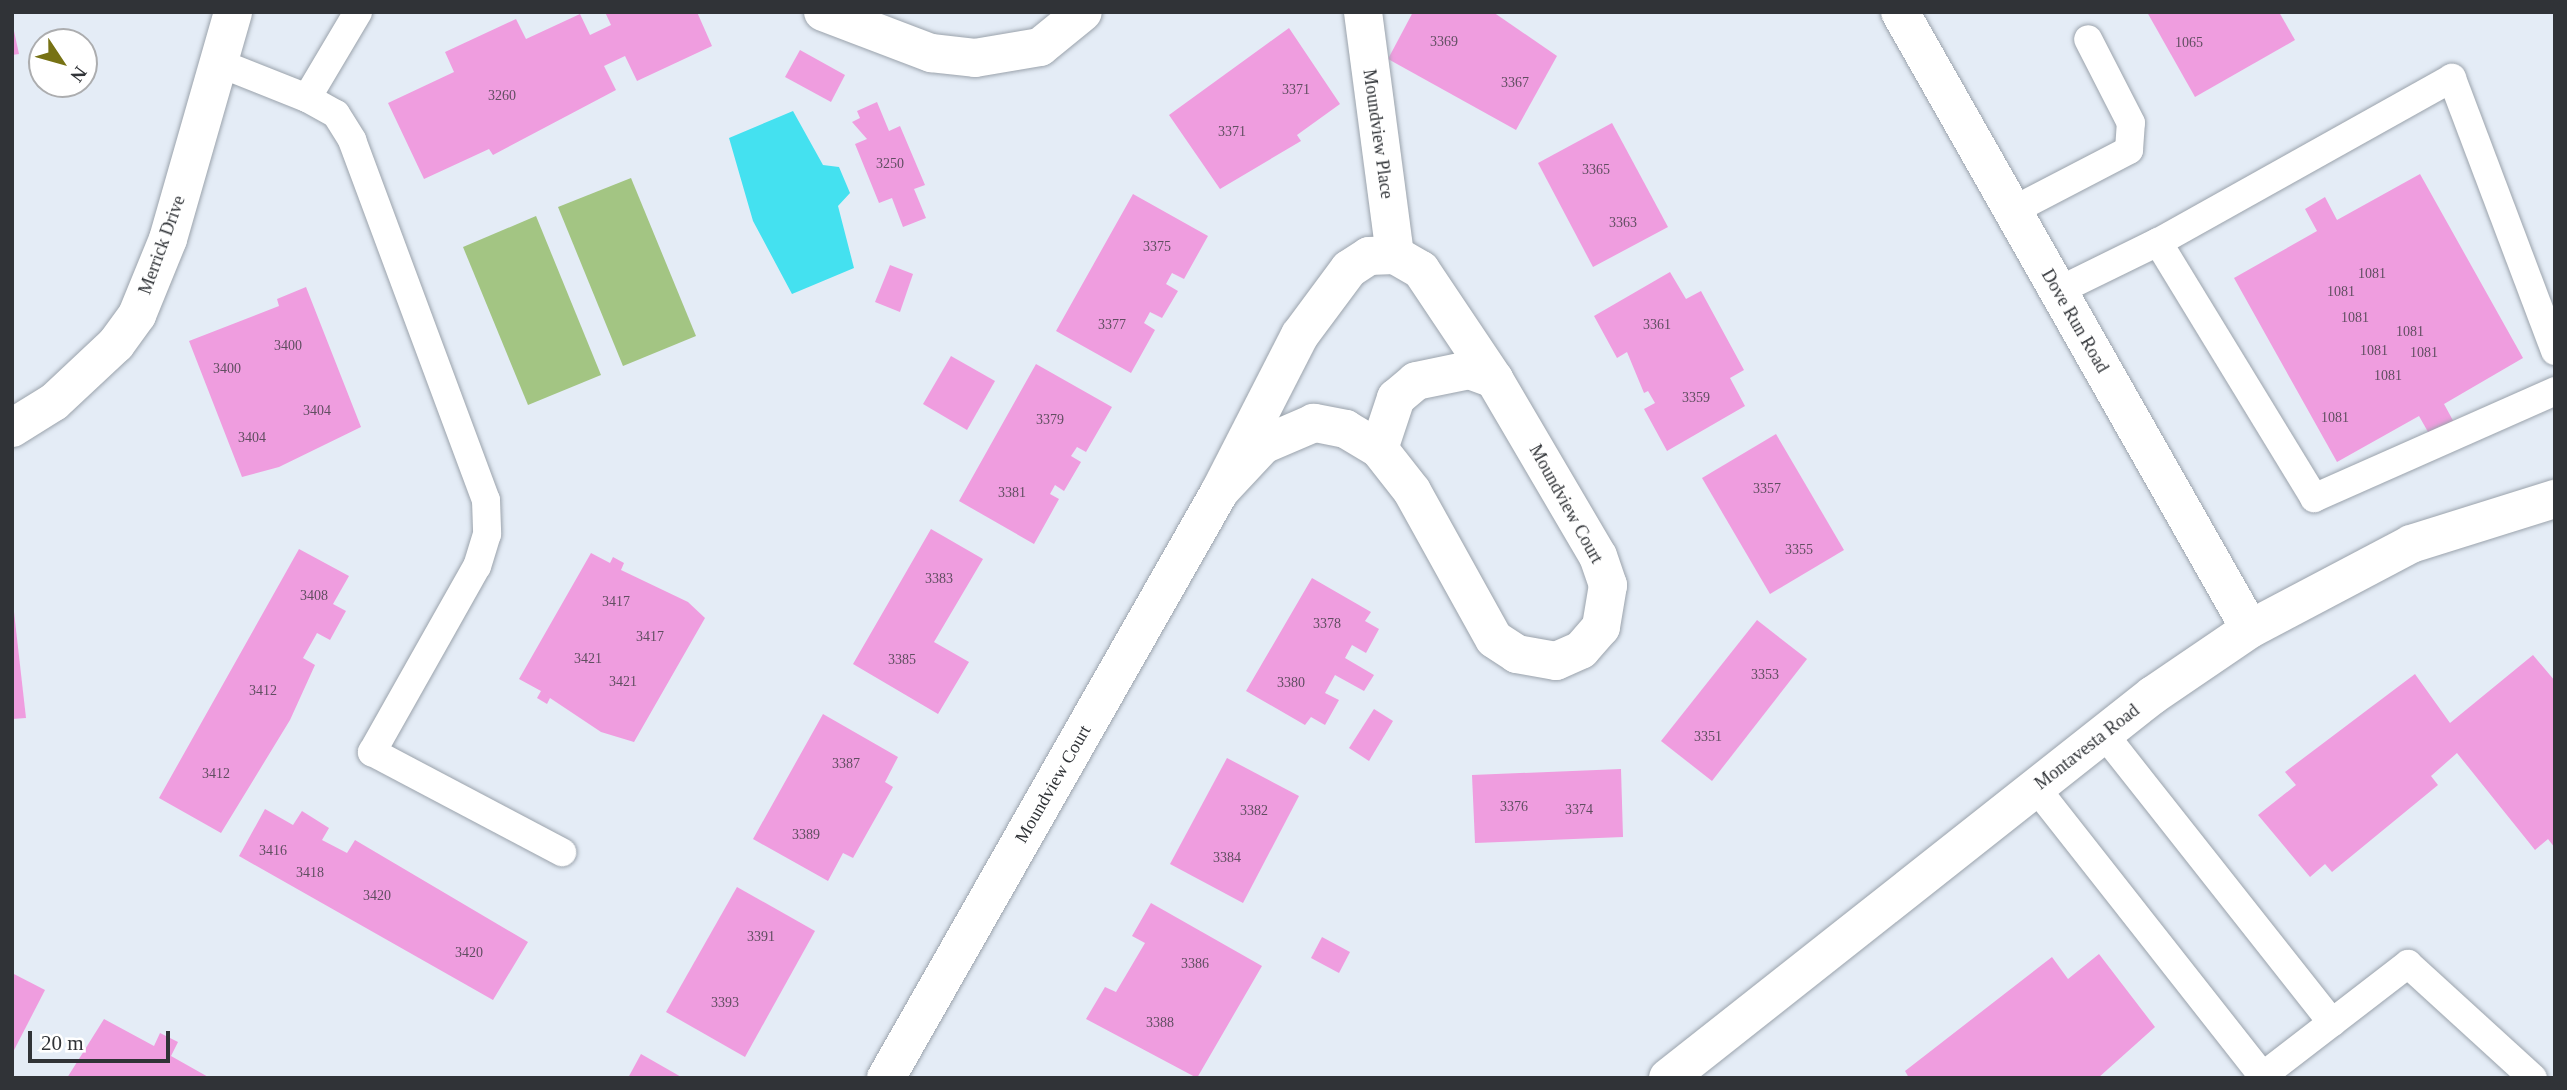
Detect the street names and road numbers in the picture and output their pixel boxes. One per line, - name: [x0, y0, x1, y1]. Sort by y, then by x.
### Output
- street label: Moundview Place: [1358, 68, 1398, 200]
- street label: Merrick Drive: [134, 193, 190, 297]
- street label: Dove Run Road: [2037, 265, 2113, 377]
- street label: Moundview Court: [1524, 441, 1608, 567]
- street label: Montavesta Road: [2031, 700, 2143, 794]
- street label: Moundview Court: [1011, 721, 1095, 847]

